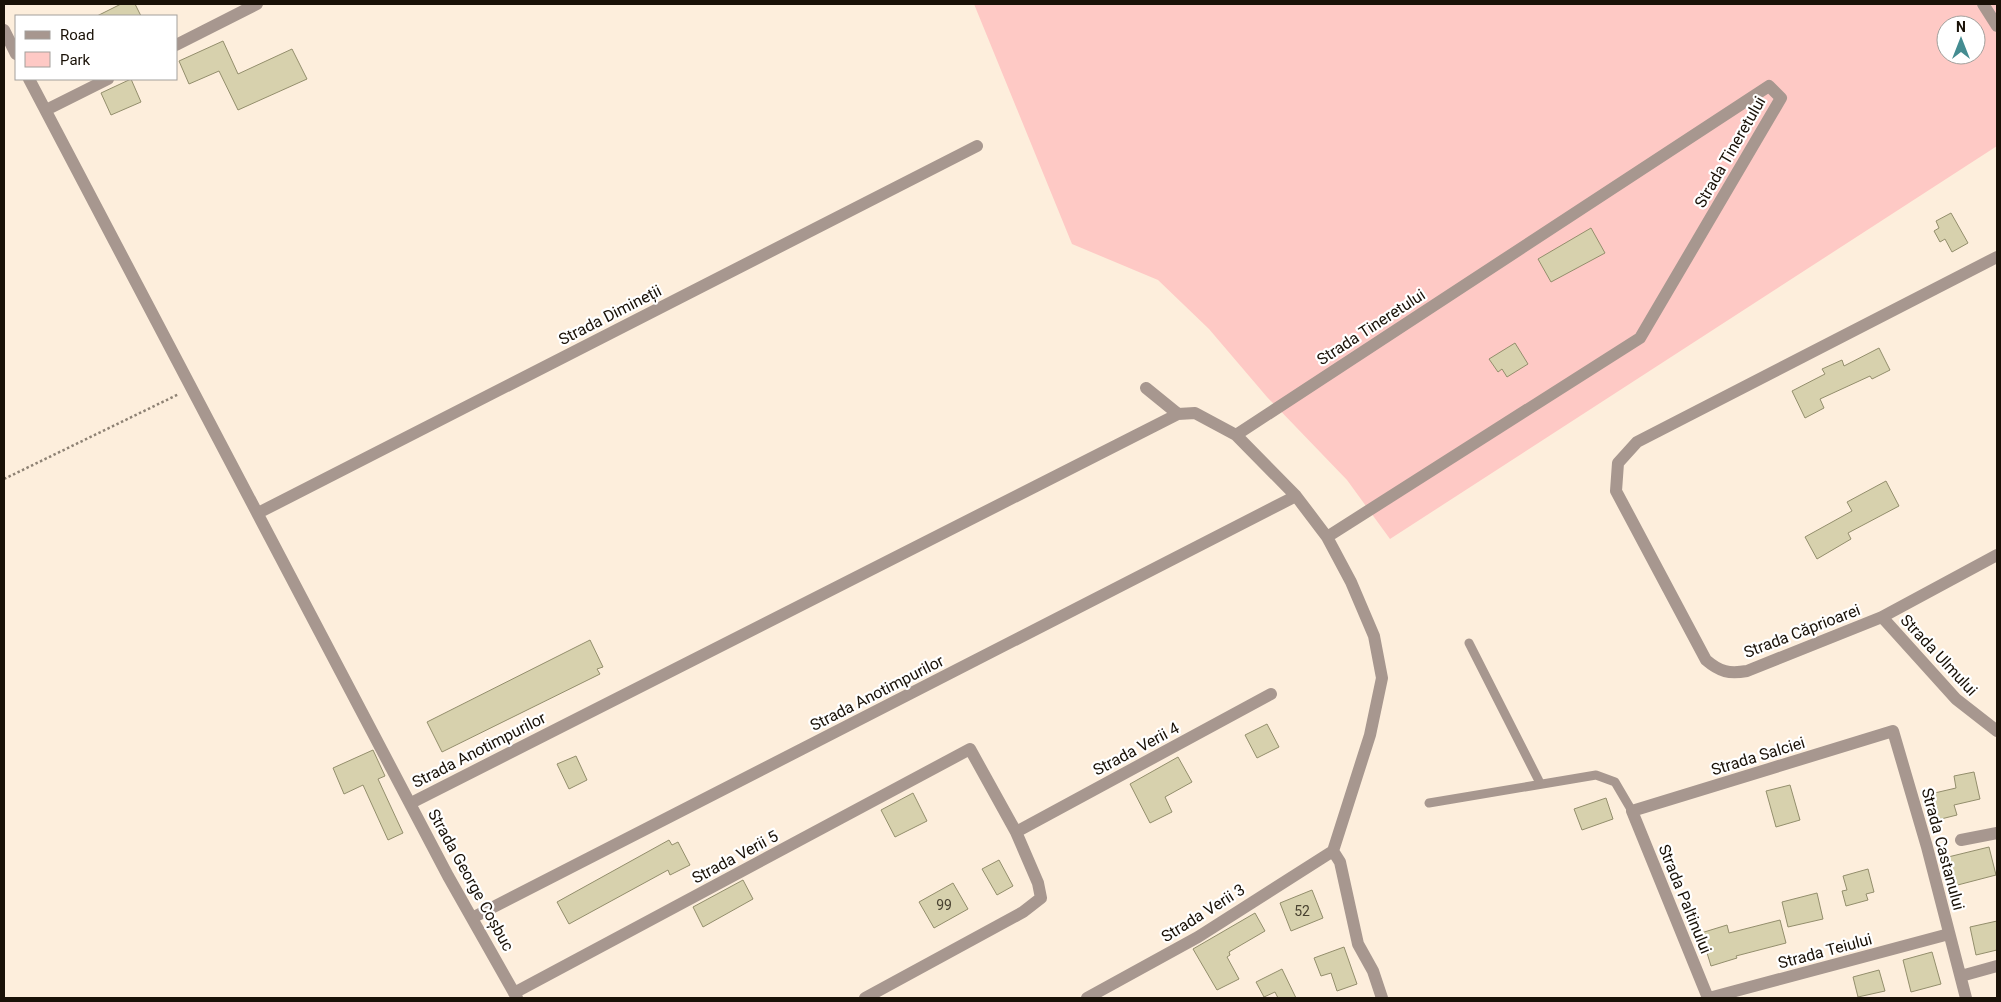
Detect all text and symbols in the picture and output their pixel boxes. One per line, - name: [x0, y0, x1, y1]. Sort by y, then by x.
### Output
- legend: [15, 15, 178, 80]
- north arrow: [1936, 15, 1986, 65]
- text: N: [1956, 19, 1966, 35]
- text: Road: [60, 26, 94, 44]
- text: Park: [60, 51, 91, 69]
- street label: Strada Tineretului: [1690, 93, 1770, 211]
- street label: Strada Dimineții: [555, 281, 665, 350]
- street label: Strada Tineretului: [1313, 285, 1429, 369]
- street label: Strada Căprioarei: [1741, 600, 1863, 662]
- street label: Strada Ulmului: [1897, 611, 1981, 699]
- street label: Strada Anotimpurilor: [807, 651, 947, 735]
- street label: Strada Anotimpurilor: [409, 708, 549, 792]
- street label: Strada Verii 4: [1090, 718, 1182, 780]
- street label: Strada Salciei: [1709, 733, 1807, 779]
- street label: Strada Castanului: [1918, 786, 1968, 912]
- street label: Strada George Coșbuc: [423, 806, 518, 955]
- street label: Strada Verii 5: [689, 826, 781, 888]
- street label: Strada Paltinului: [1654, 842, 1716, 956]
- street label: Strada Verii 3: [1158, 880, 1248, 946]
- house number: 99: [936, 897, 952, 913]
- house number: 52: [1294, 903, 1310, 919]
- street label: Strada Teiului: [1776, 929, 1874, 973]

